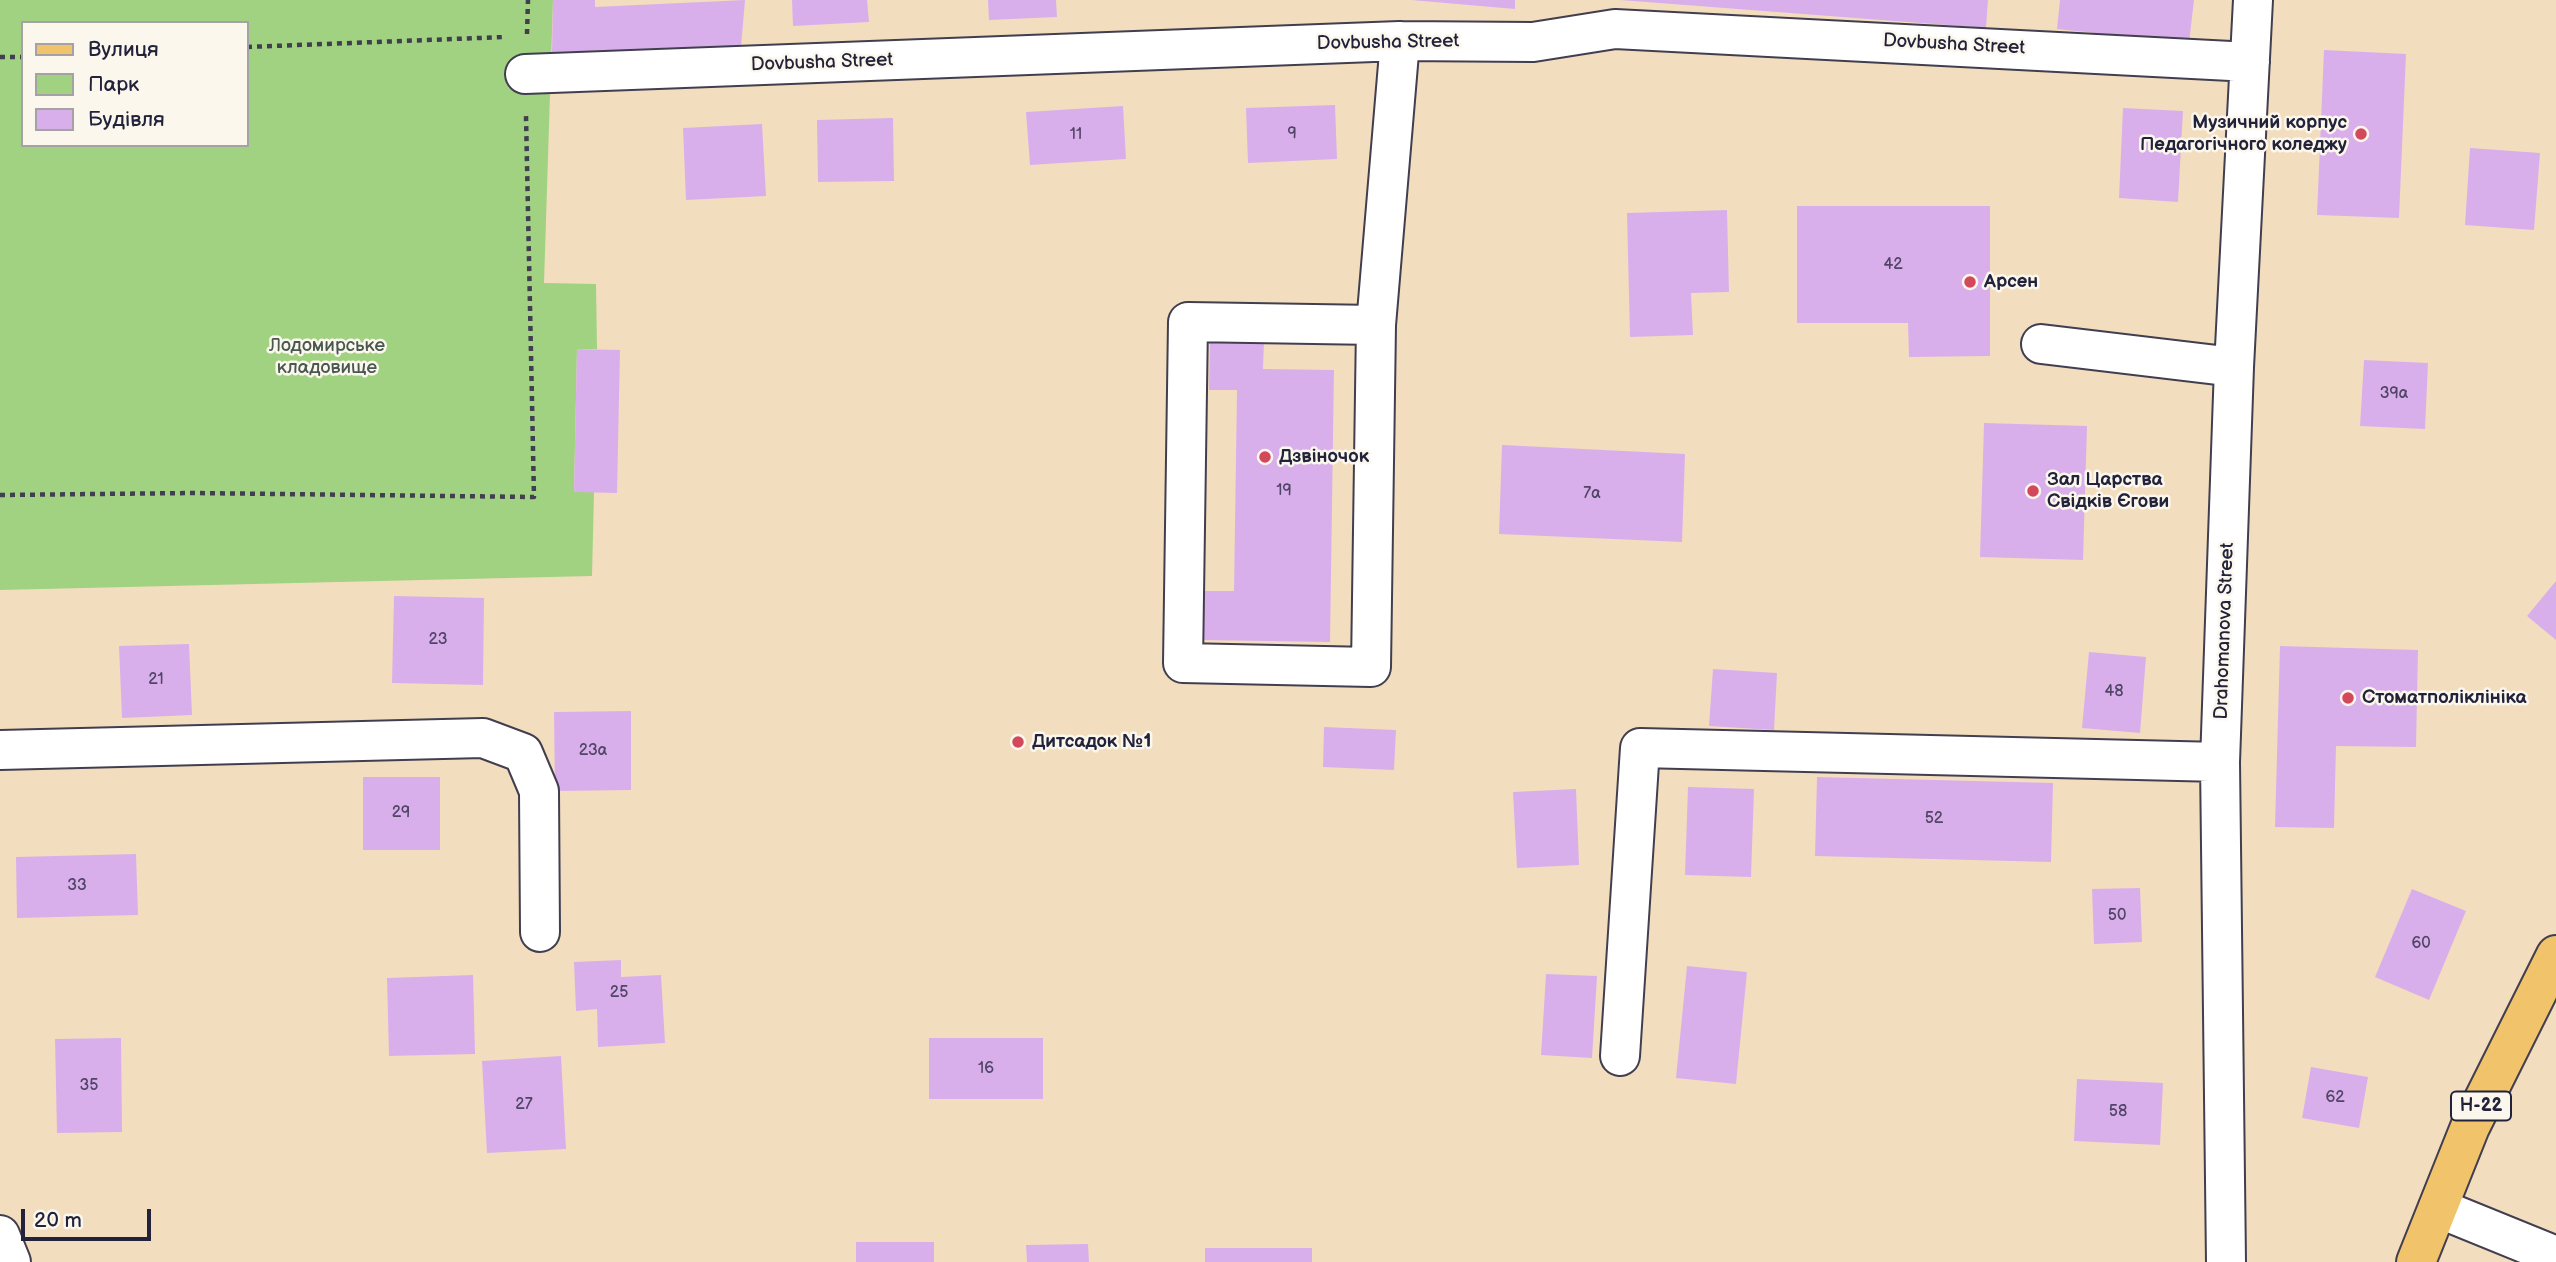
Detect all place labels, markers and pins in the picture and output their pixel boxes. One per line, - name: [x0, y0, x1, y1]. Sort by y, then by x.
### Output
- place label: Музичний корпус Педагогічного коледжу: [2140, 112, 2347, 156]
- marker: Музичний корпус Педагогічного коледжу: [2353, 126, 2369, 142]
- place label: Арсен: [1984, 271, 2038, 293]
- marker: Арсен: [1962, 274, 1978, 290]
- place label: Дзвіночок: [1279, 446, 1369, 468]
- marker: Дзвіночок: [1257, 449, 1273, 465]
- place label: Зал Царства Свідків Єгови: [2047, 469, 2169, 513]
- marker: Зал Царства Свідків Єгови: [2025, 483, 2041, 499]
- place label: Стоматполіклініка: [2362, 687, 2527, 709]
- marker: Стоматполіклініка: [2340, 690, 2356, 706]
- place label: Дитсадок №1: [1032, 731, 1151, 753]
- marker: Дитсадок №1: [1010, 734, 1026, 750]

